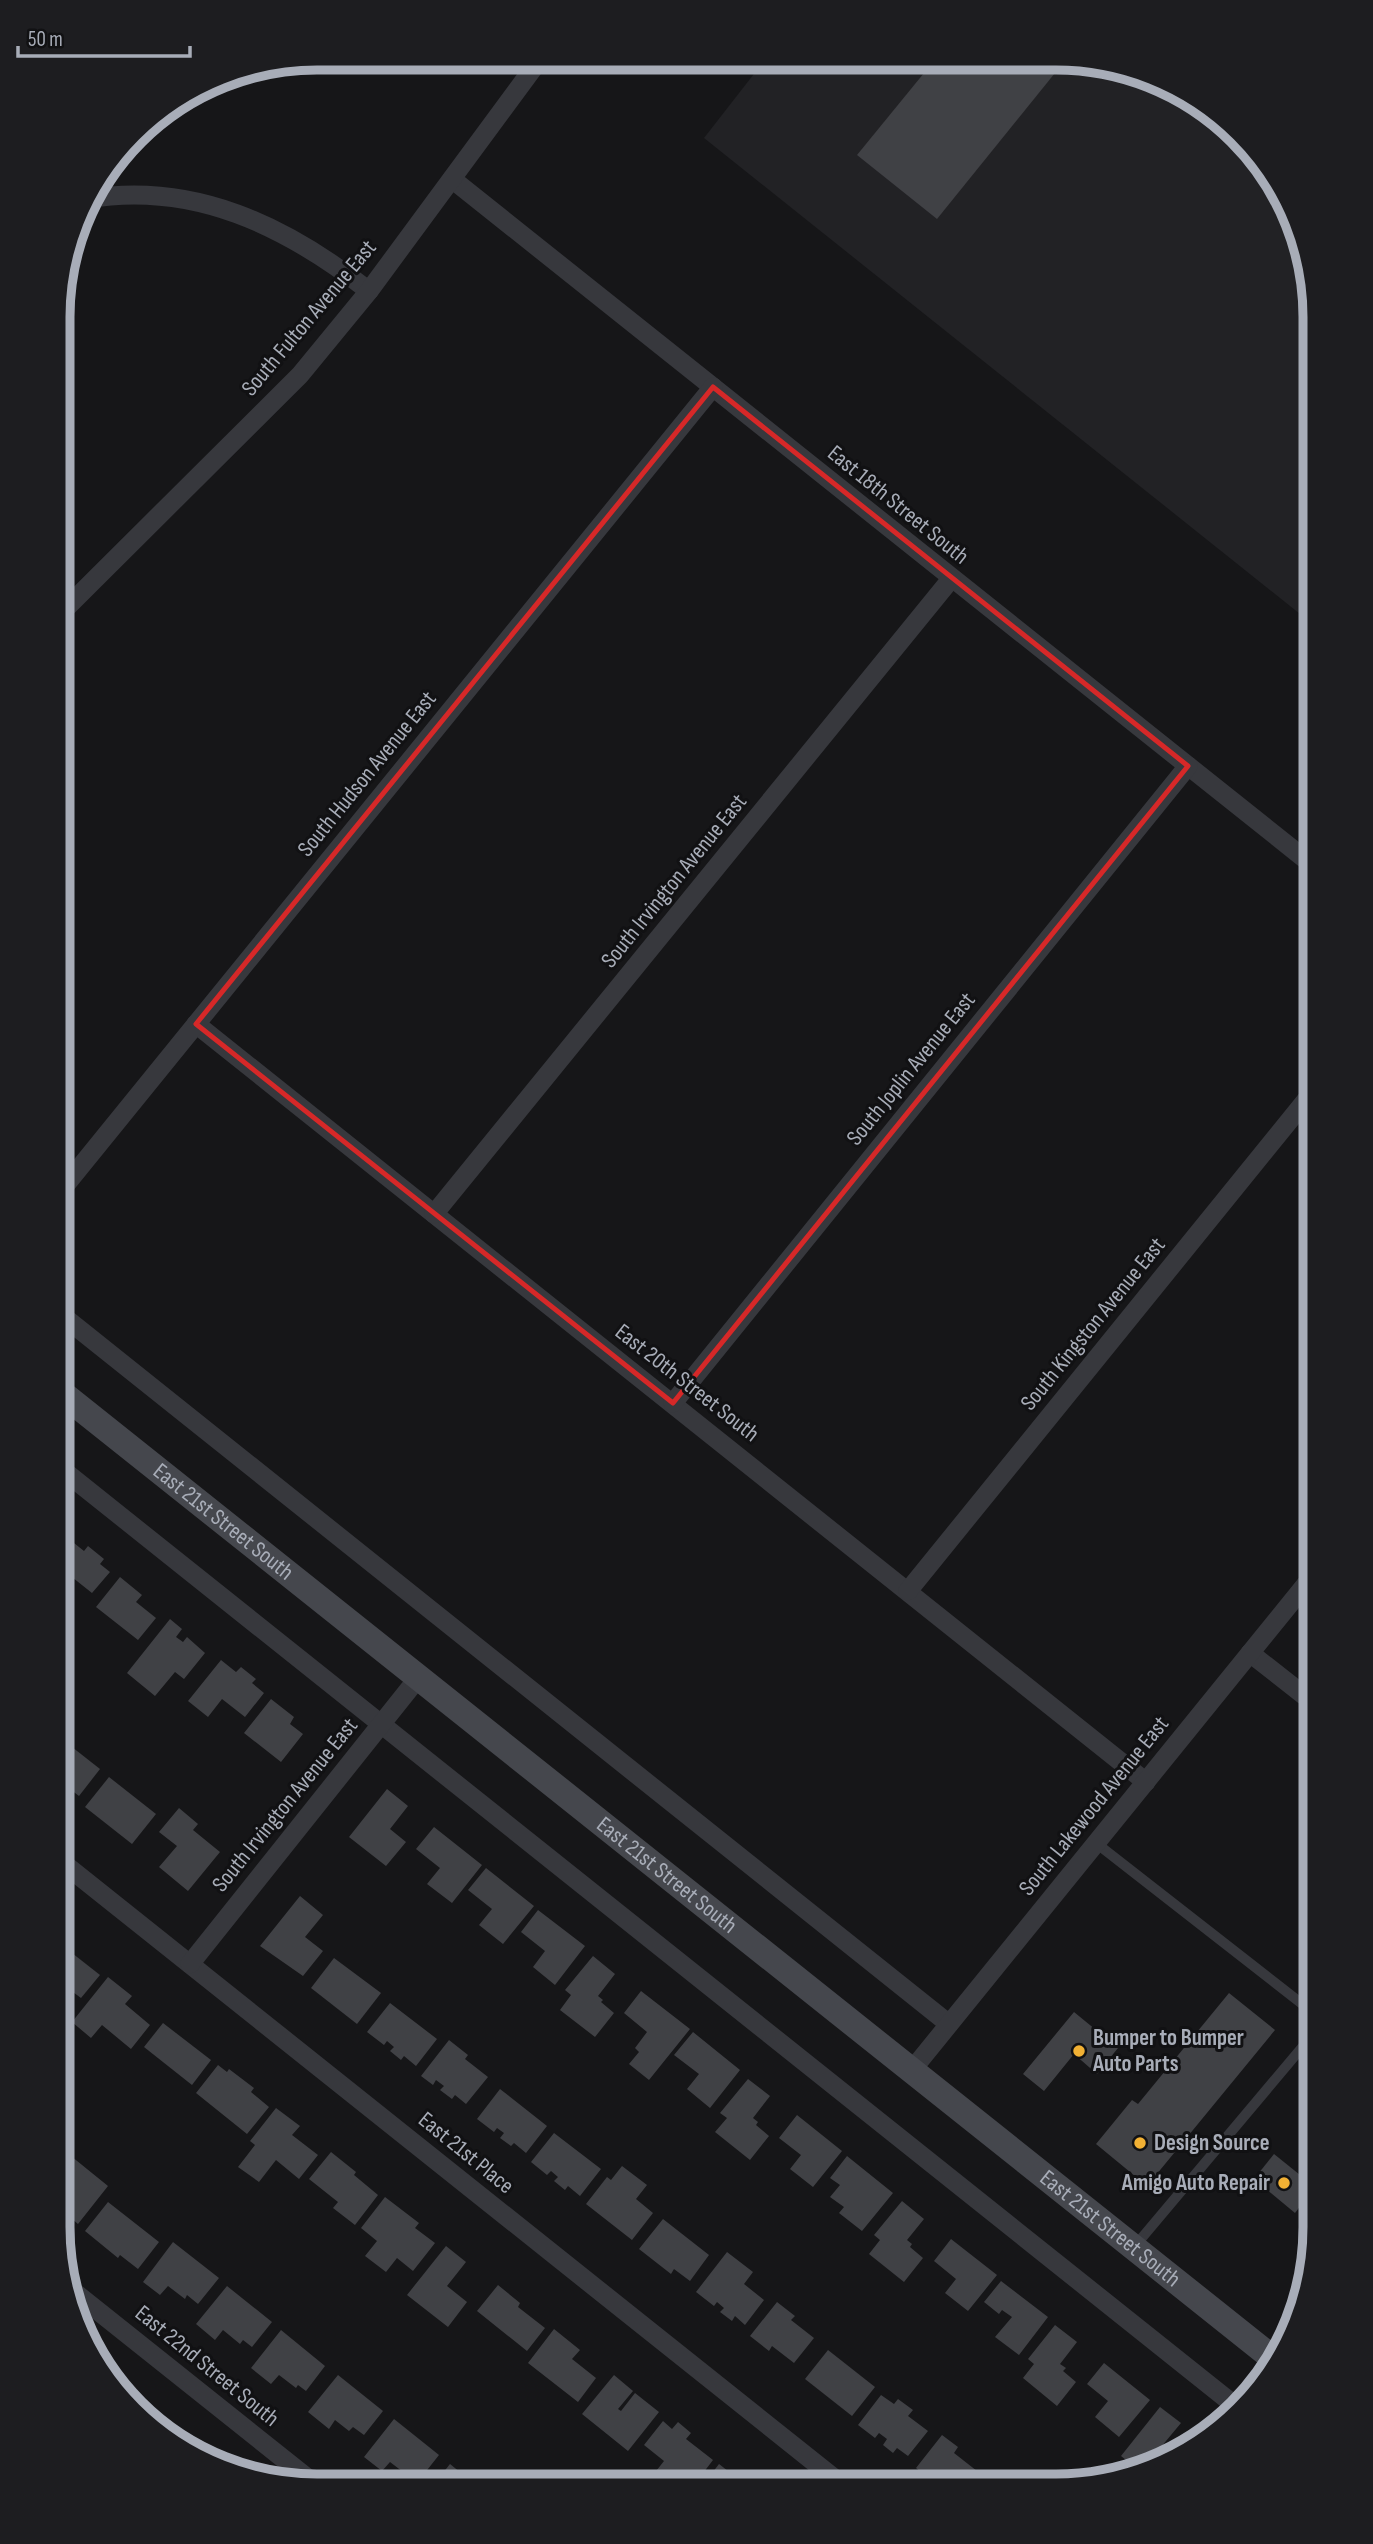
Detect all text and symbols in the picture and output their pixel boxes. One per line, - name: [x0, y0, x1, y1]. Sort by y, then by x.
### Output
- scale bar: [18, 14, 189, 58]
- text: 50 m: [28, 27, 63, 52]
- street label: South Fulton Avenue East: [236, 234, 382, 402]
- street label: East 18th Street South: [822, 439, 974, 571]
- street label: South Hudson Avenue East: [292, 686, 442, 862]
- street label: South Irvington Avenue East: [595, 788, 753, 974]
- street label: South Joplin Avenue East: [841, 987, 981, 1151]
- street label: South Kingston Avenue East: [1015, 1232, 1171, 1416]
- street label: East 20th Street South: [609, 1318, 765, 1448]
- street label: East 21st Street South: [147, 1457, 299, 1586]
- street label: South Lakewood Avenue East: [1013, 1711, 1175, 1901]
- street label: South Irvington Avenue East: [206, 1712, 364, 1898]
- street label: East 21st Street South: [591, 1811, 743, 1940]
- place label: Bumper to Bumper Auto Parts: [1092, 2024, 1244, 2078]
- marker: Bumper to Bumper Auto Parts: [1071, 2043, 1087, 2059]
- street label: East 21st Place: [413, 2106, 519, 2200]
- place label: Design Source: [1154, 2129, 1270, 2157]
- marker: Design Source: [1132, 2135, 1148, 2151]
- street label: East 21st Street South: [1034, 2164, 1186, 2293]
- place label: Amigo Auto Repair: [1121, 2169, 1270, 2197]
- marker: Amigo Auto Repair: [1276, 2175, 1292, 2191]
- street label: East 22nd Street South: [129, 2299, 285, 2433]

